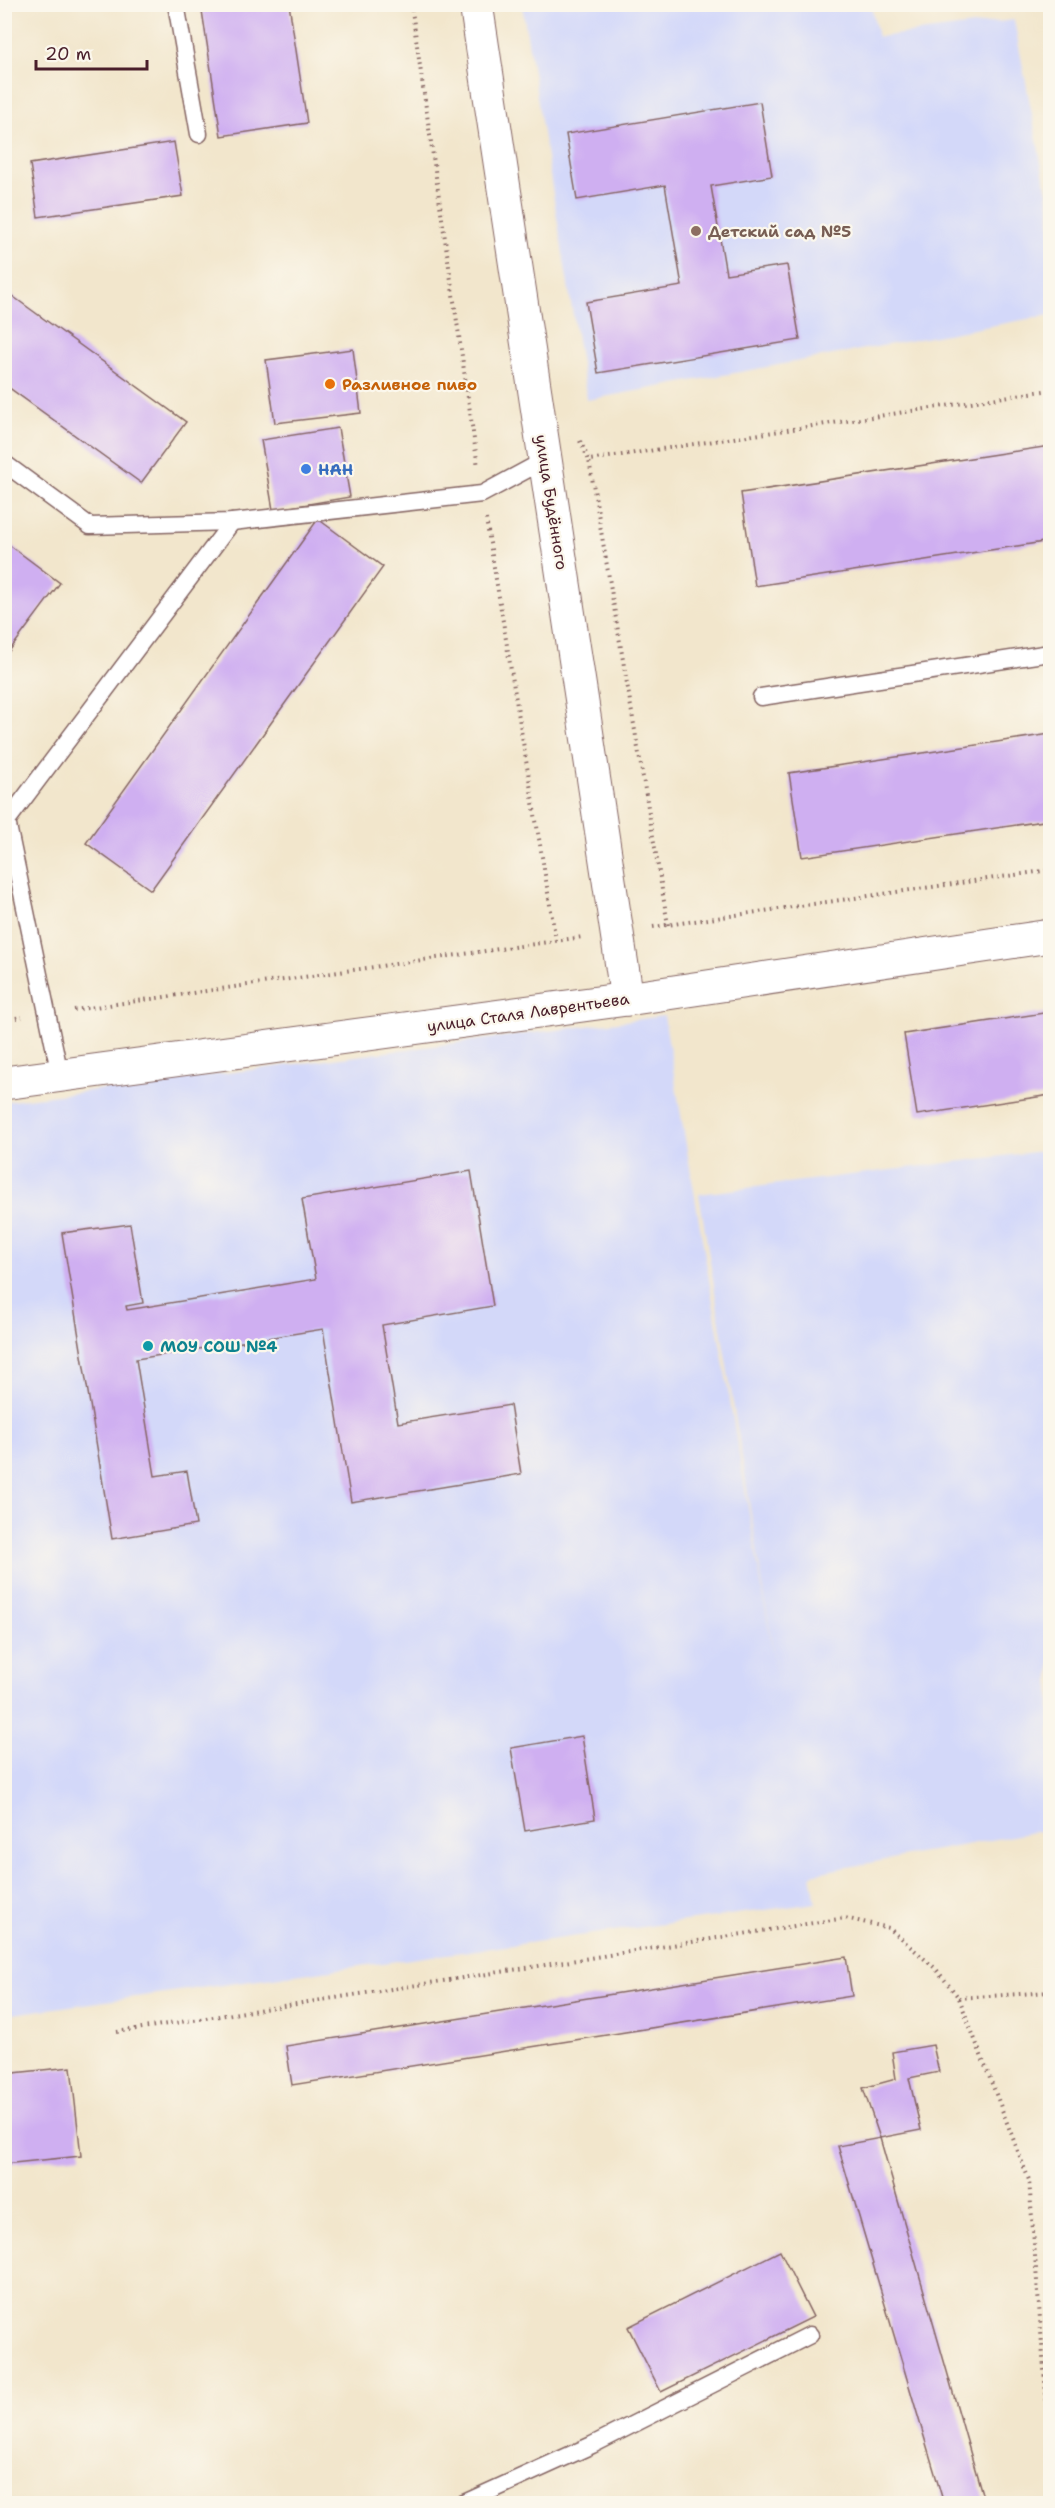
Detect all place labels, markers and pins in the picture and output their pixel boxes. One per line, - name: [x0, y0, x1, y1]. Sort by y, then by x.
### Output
- place label: Детский сад №5: [708, 221, 851, 242]
- marker: Детский сад №5: [689, 224, 703, 238]
- place label: Разливное пиво: [342, 374, 477, 395]
- marker: Разливное пиво: [323, 377, 337, 391]
- place label: НАН: [318, 459, 353, 480]
- marker: НАН: [299, 462, 313, 476]
- place label: МОУ СОШ №4: [160, 1336, 278, 1357]
- marker: МОУ СОШ №4: [141, 1339, 155, 1353]

